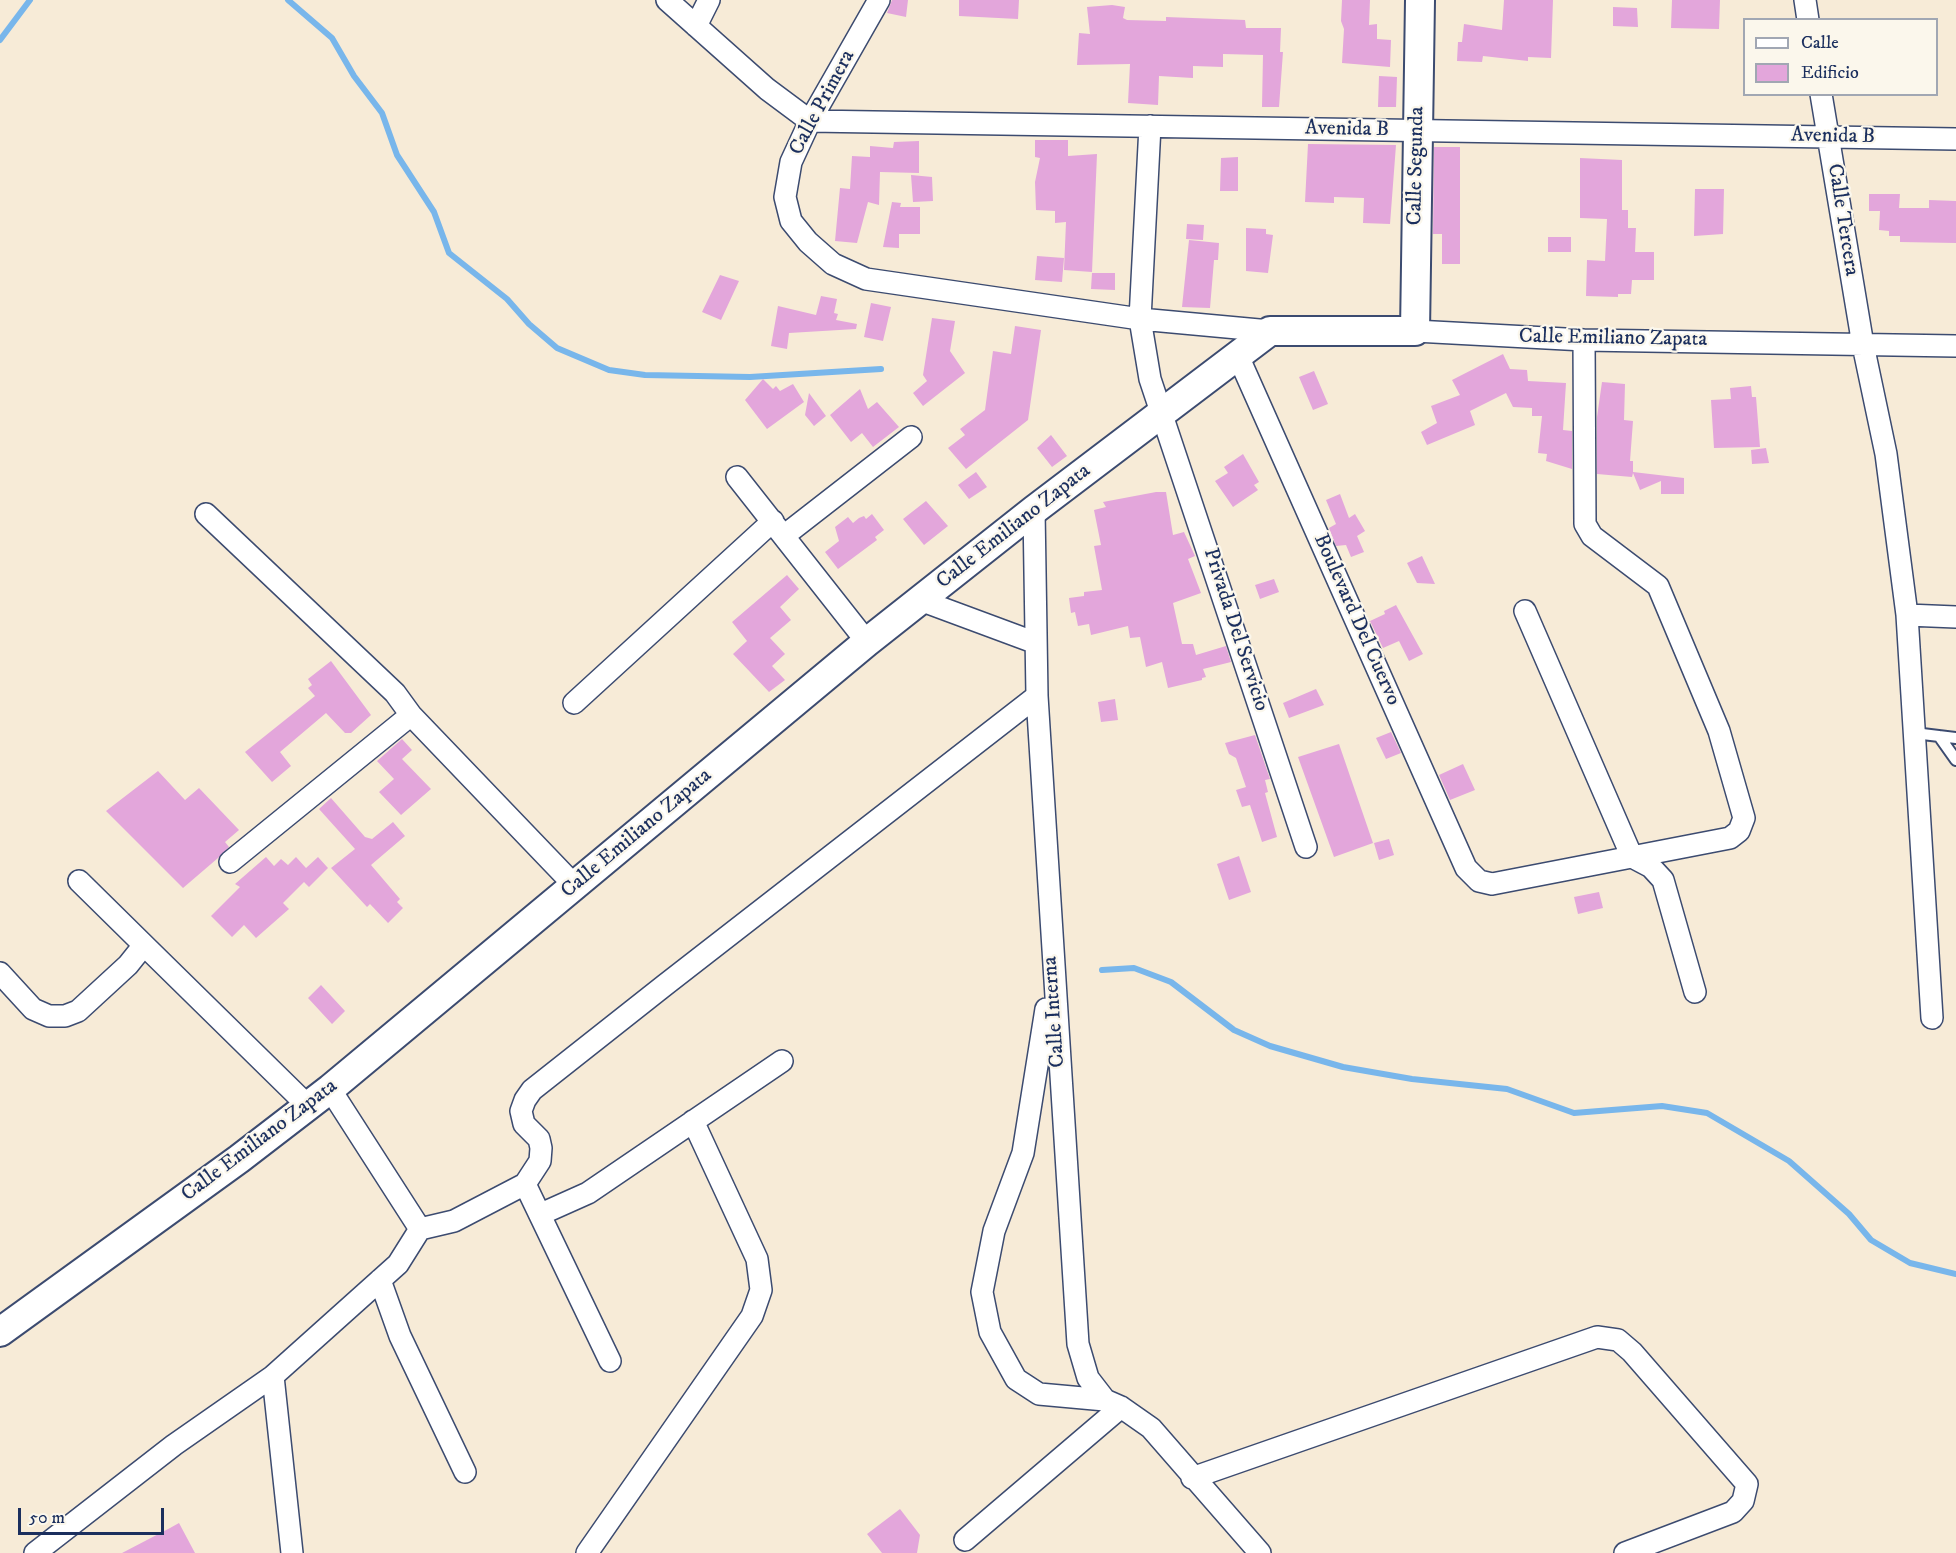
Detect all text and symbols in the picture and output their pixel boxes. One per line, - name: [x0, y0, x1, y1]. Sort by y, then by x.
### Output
- legend: [1743, 18, 1938, 96]
- text: Calle: [1801, 32, 1839, 54]
- street label: Calle Primera: [785, 46, 861, 160]
- text: Edificio: [1801, 62, 1859, 84]
- street label: Calle Segunda: [1403, 106, 1431, 226]
- street label: Avenida B: [1305, 117, 1389, 143]
- street label: Avenida B: [1791, 124, 1875, 150]
- street label: Calle Tercera: [1821, 162, 1863, 278]
- street label: Calle Emiliano Zapata: [1519, 325, 1707, 353]
- street label: Calle Emiliano Zapata: [932, 459, 1096, 595]
- street label: Boulevard Del Cuervo: [1307, 530, 1405, 710]
- street label: Privada Del Servicio: [1197, 545, 1273, 715]
- street label: Calle Emiliano Zapata: [557, 764, 717, 904]
- street label: Calle Interna: [1039, 956, 1071, 1068]
- street label: Calle Emiliano Zapata: [177, 1074, 343, 1208]
- scale bar: [21, 1496, 166, 1534]
- text: 50 m: [29, 1507, 65, 1529]

